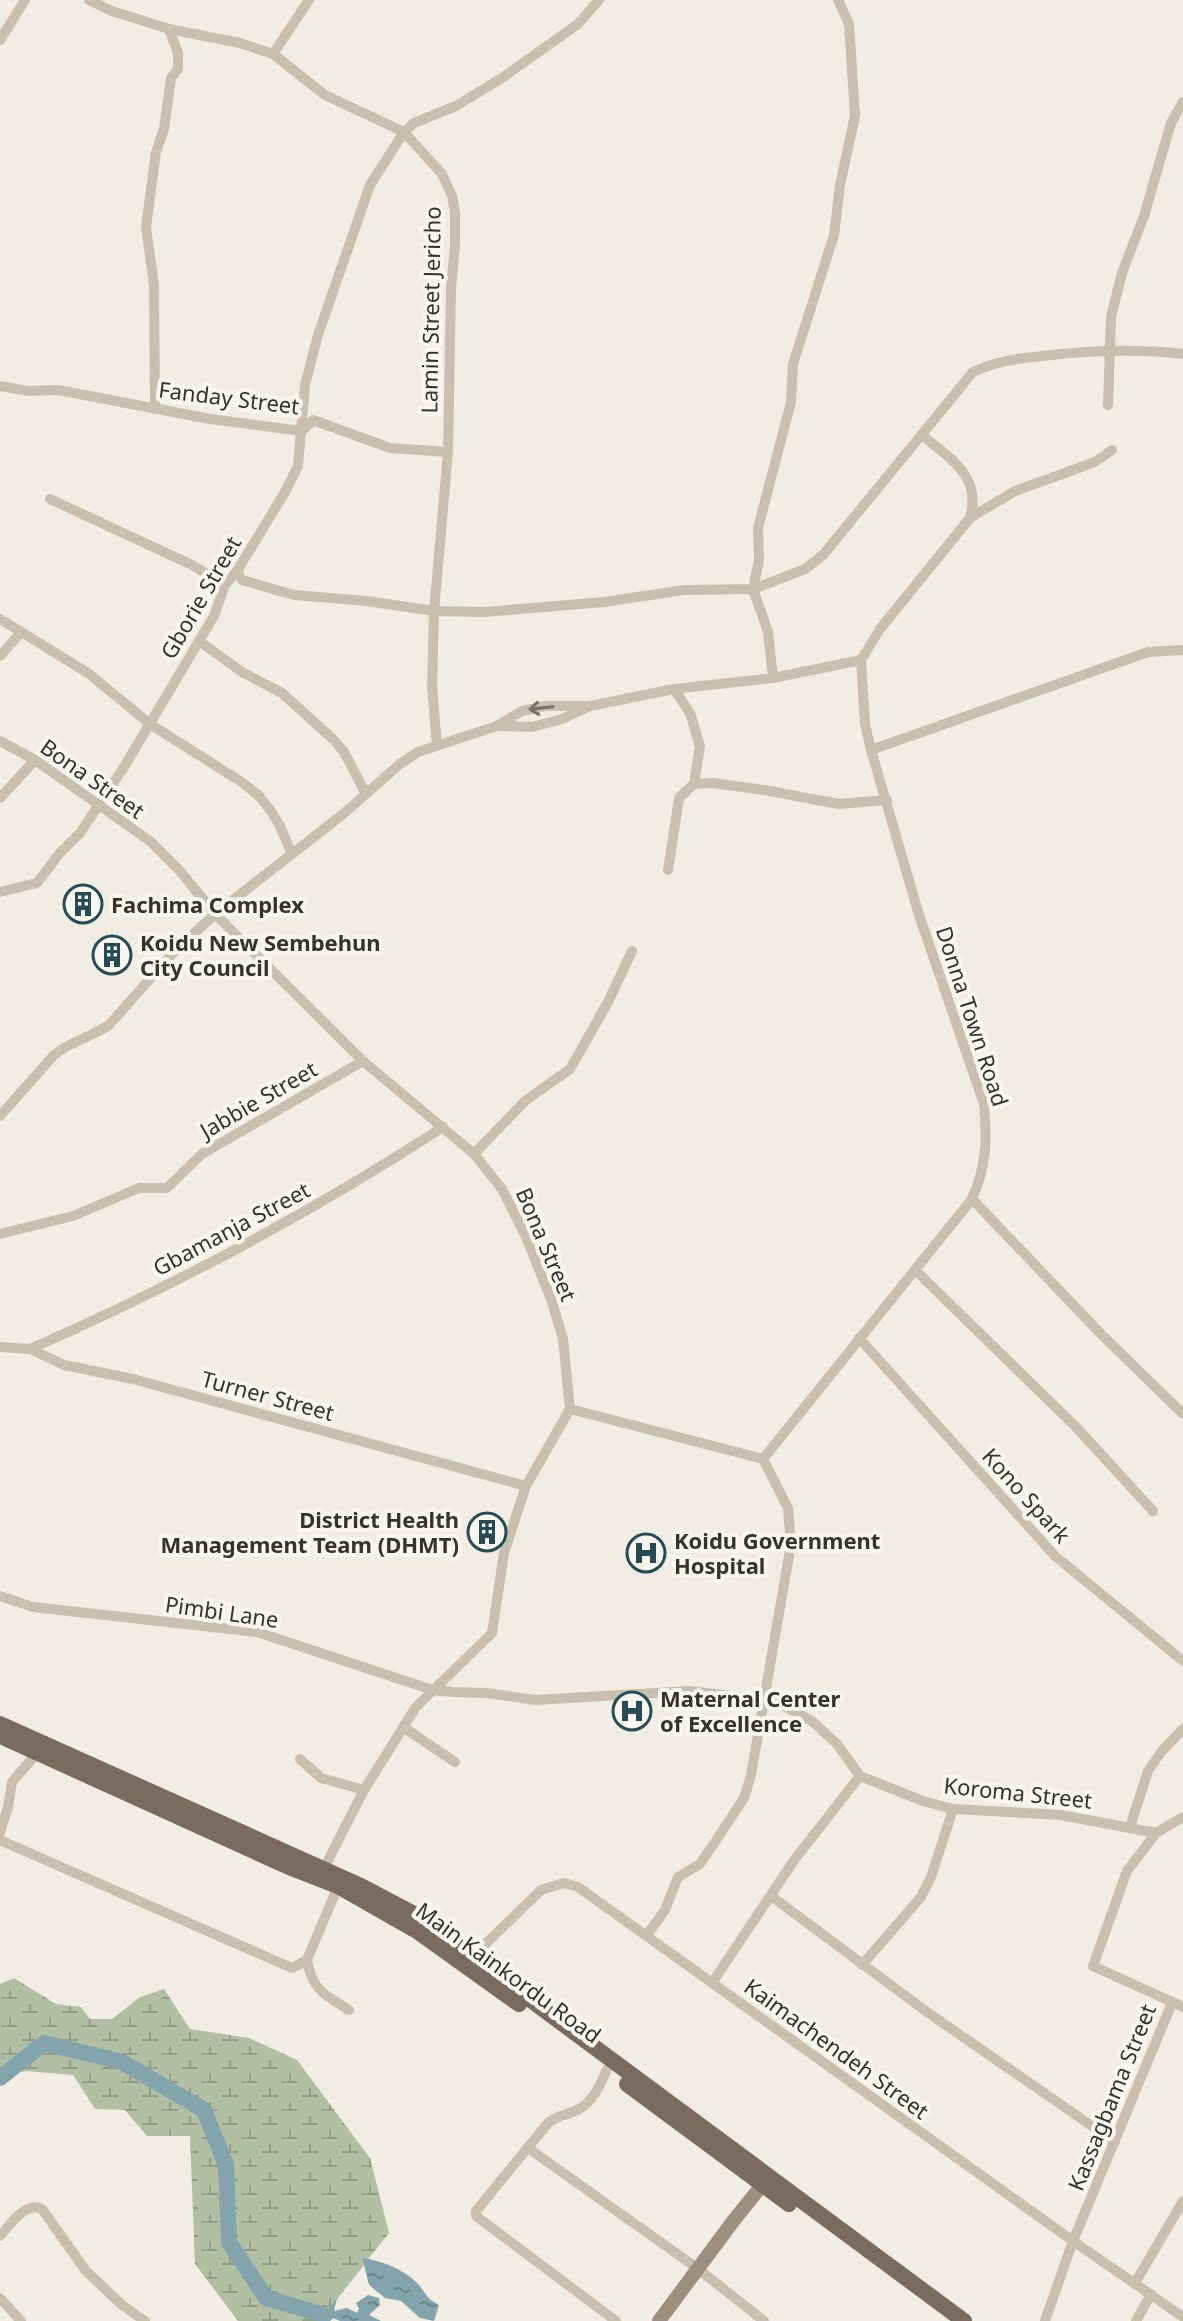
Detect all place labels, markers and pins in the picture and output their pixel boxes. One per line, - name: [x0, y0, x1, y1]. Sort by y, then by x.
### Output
- building icon: Fachima Complex: [62, 883, 104, 925]
- place label: Fachima Complex: [111, 889, 304, 919]
- place label: Koidu New Sembehun City Council: [140, 927, 381, 982]
- building icon: Koidu New Sembehun City Council: [91, 934, 133, 976]
- place label: District Health Management Team (DHMT): [160, 1504, 459, 1559]
- building icon: District Health Management Team (DHMT): [466, 1511, 508, 1553]
- place label: Koidu Government Hospital: [674, 1525, 880, 1580]
- hospital icon: Koidu Government Hospital: [625, 1532, 667, 1574]
- place label: Maternal Center of Excellence: [660, 1683, 840, 1738]
- hospital icon: Maternal Center of Excellence: [611, 1690, 653, 1732]

